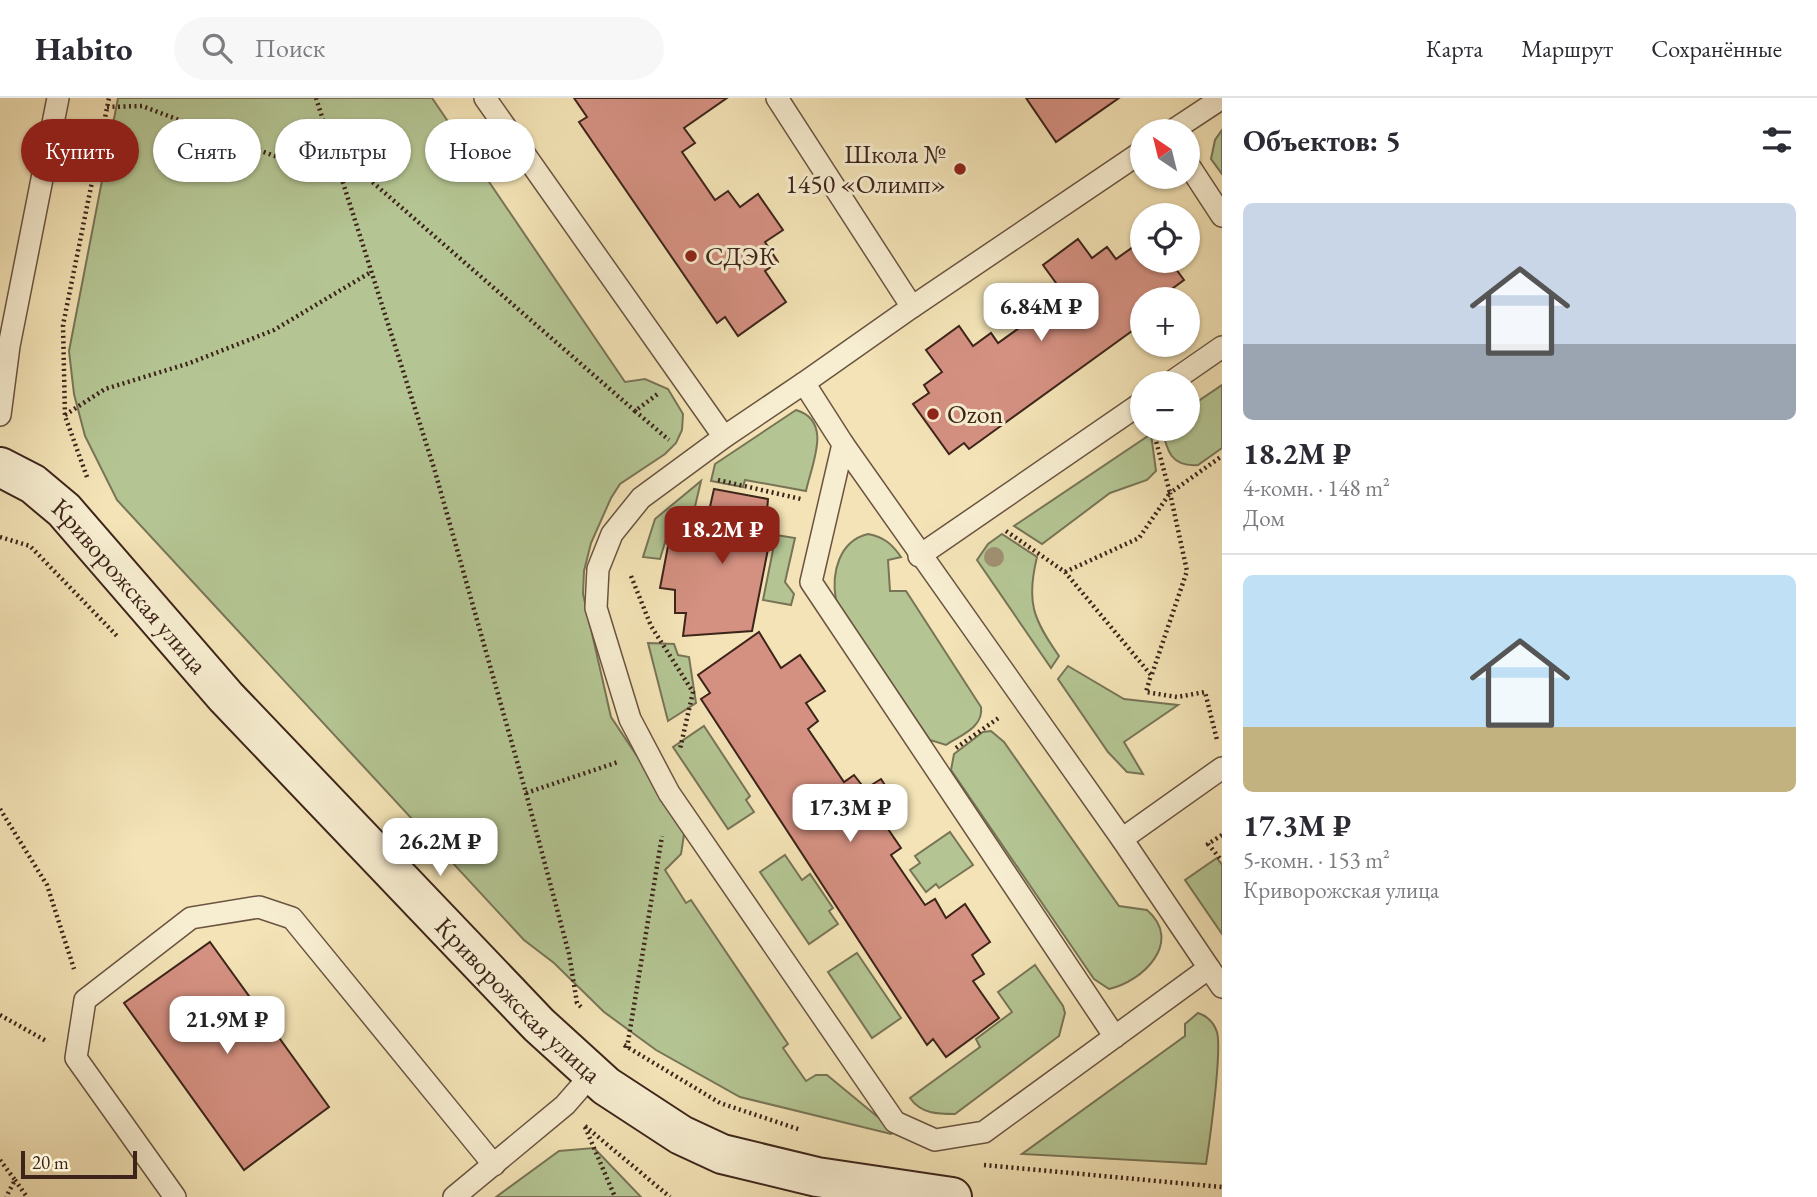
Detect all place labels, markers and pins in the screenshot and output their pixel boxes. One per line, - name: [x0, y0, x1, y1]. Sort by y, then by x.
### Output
- place label: Школа № 1450 «Олимп»: [785, 137, 946, 201]
- marker: Школа № 1450 «Олимп»: [952, 161, 968, 177]
- place label: СДЭК: [705, 239, 777, 273]
- marker: СДЭК: [683, 248, 699, 264]
- pin: 6.84M ₽: [976, 284, 1106, 343]
- place label: Ozon: [947, 397, 1004, 431]
- marker: Ozon: [925, 406, 941, 422]
- pin: 18.2M ₽: [657, 506, 787, 566]
- pin: 17.3M ₽: [785, 784, 915, 844]
- pin: 26.2M ₽: [375, 818, 505, 878]
- pin: 21.9M ₽: [162, 996, 292, 1056]

